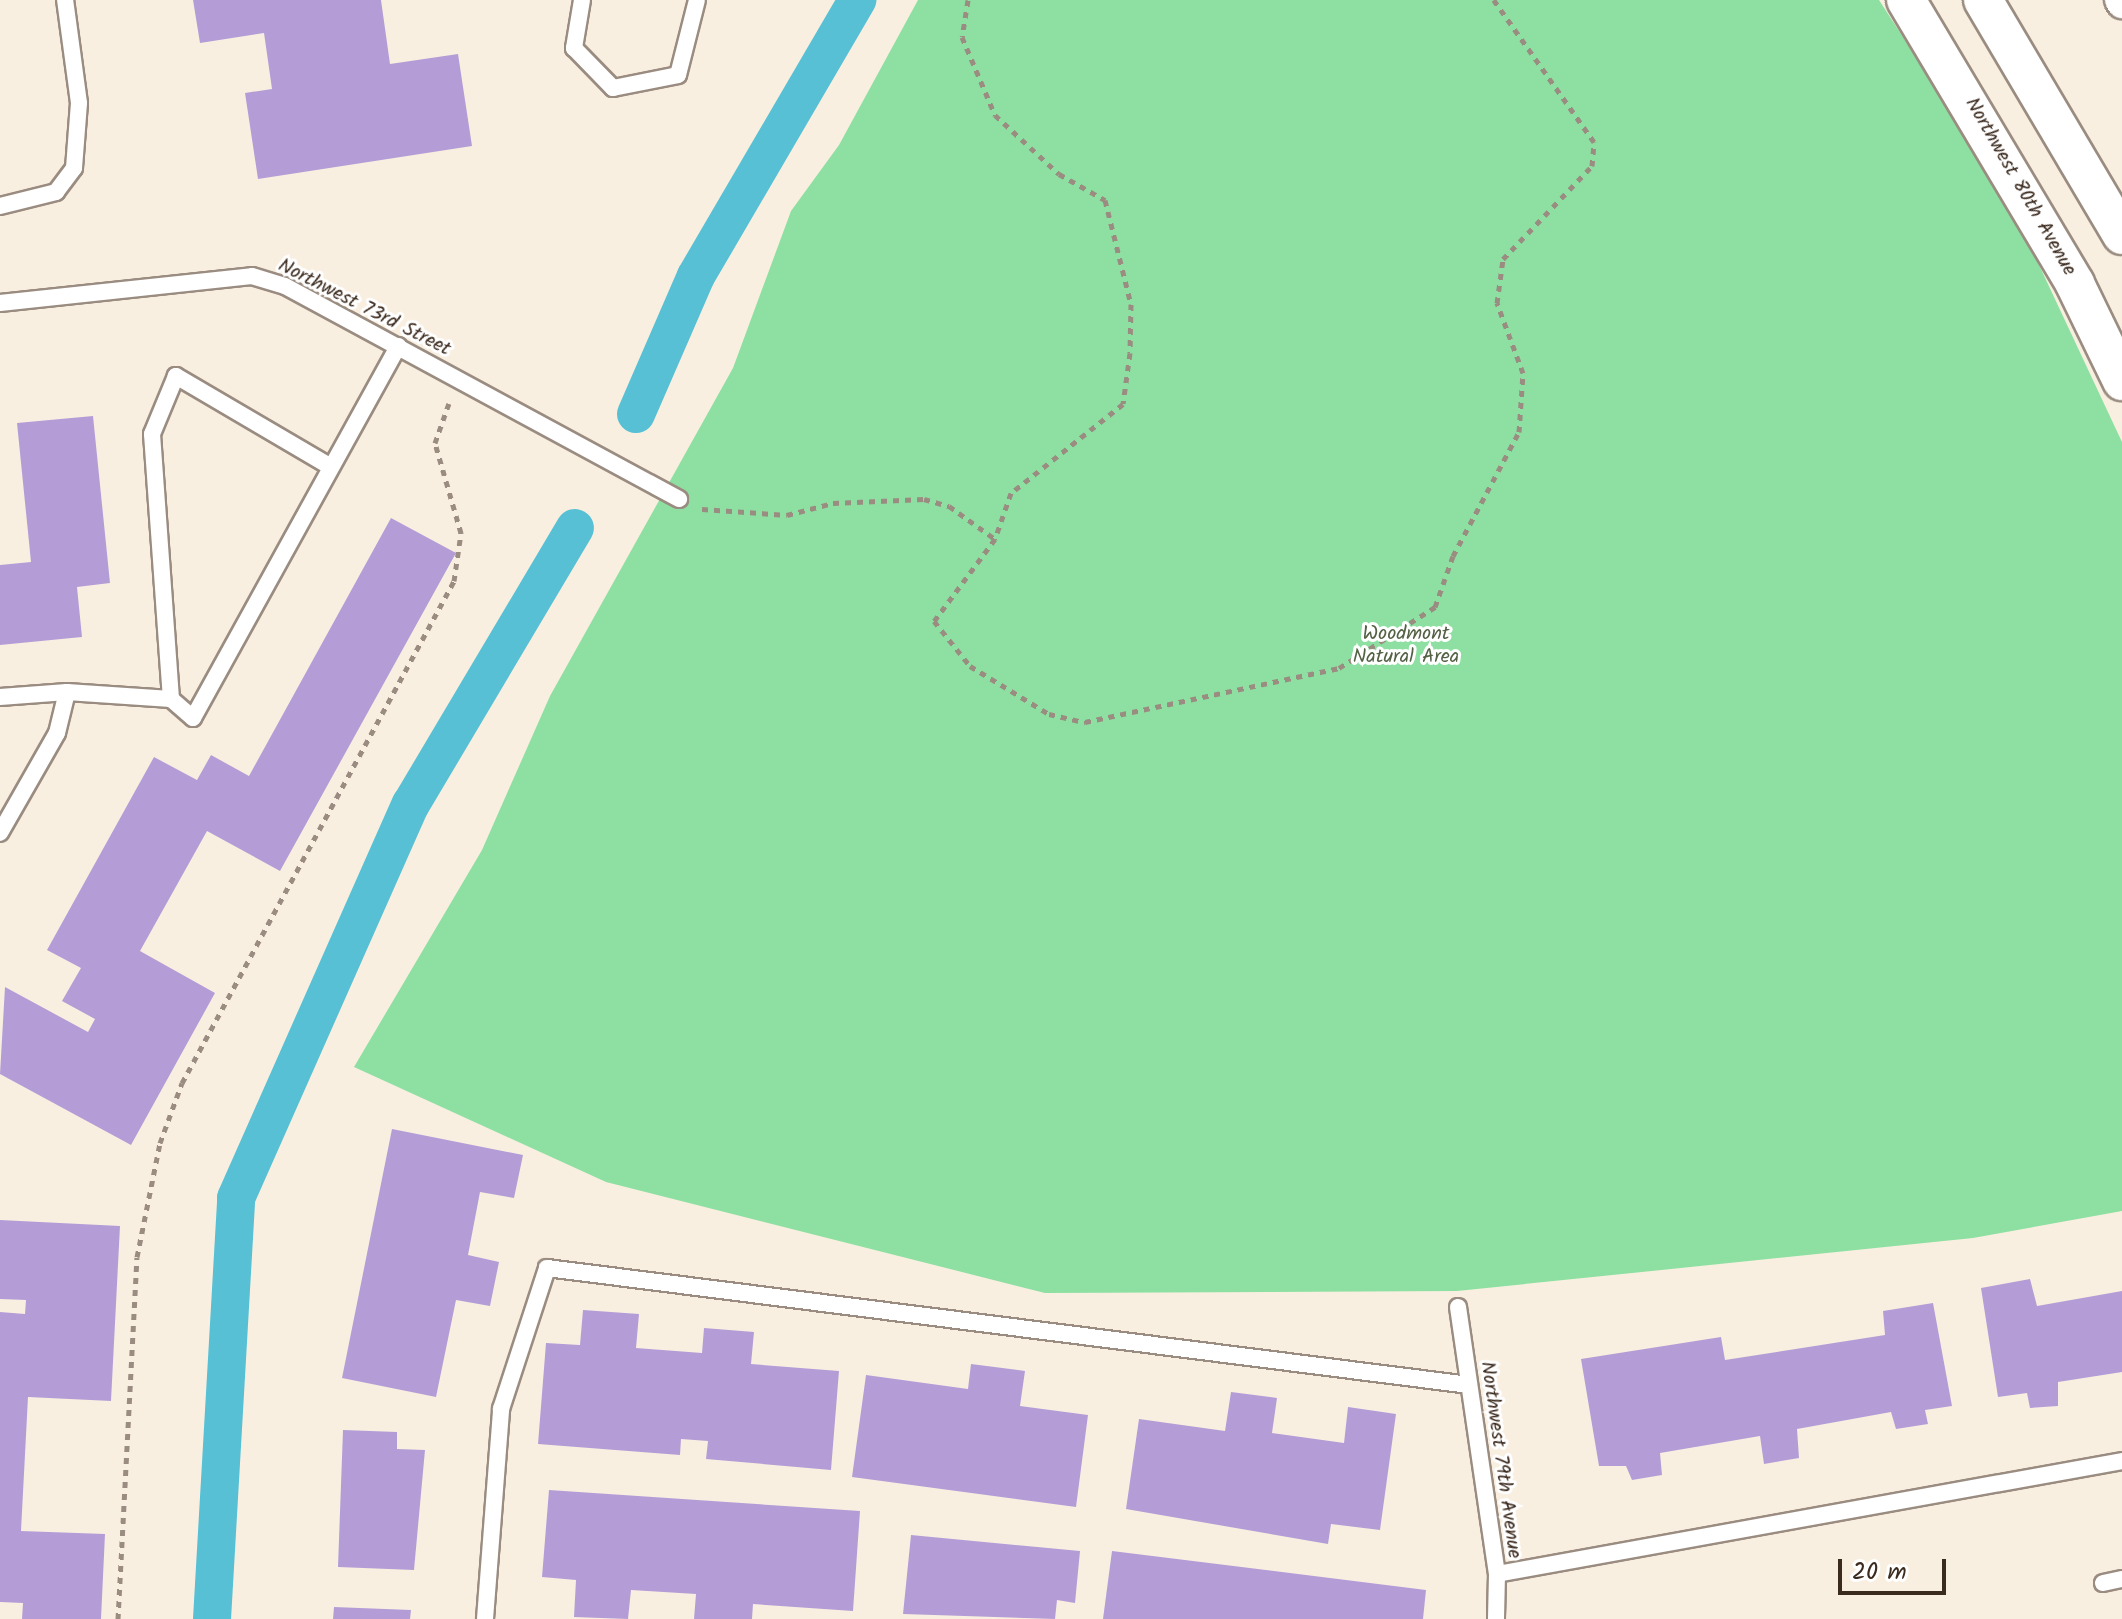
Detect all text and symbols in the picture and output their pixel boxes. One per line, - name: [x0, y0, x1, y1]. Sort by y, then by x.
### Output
- street label: Northwest 80th Avenue: [1959, 94, 2081, 280]
- street label: Northwest 73rd Street: [274, 254, 454, 362]
- park label: Woodmont Natural Area: [1353, 622, 1459, 669]
- street label: Northwest 79th Avenue: [1474, 1360, 1526, 1560]
- scale bar: [1842, 1543, 1950, 1593]
- text: 20 m: [1852, 1553, 1907, 1592]

